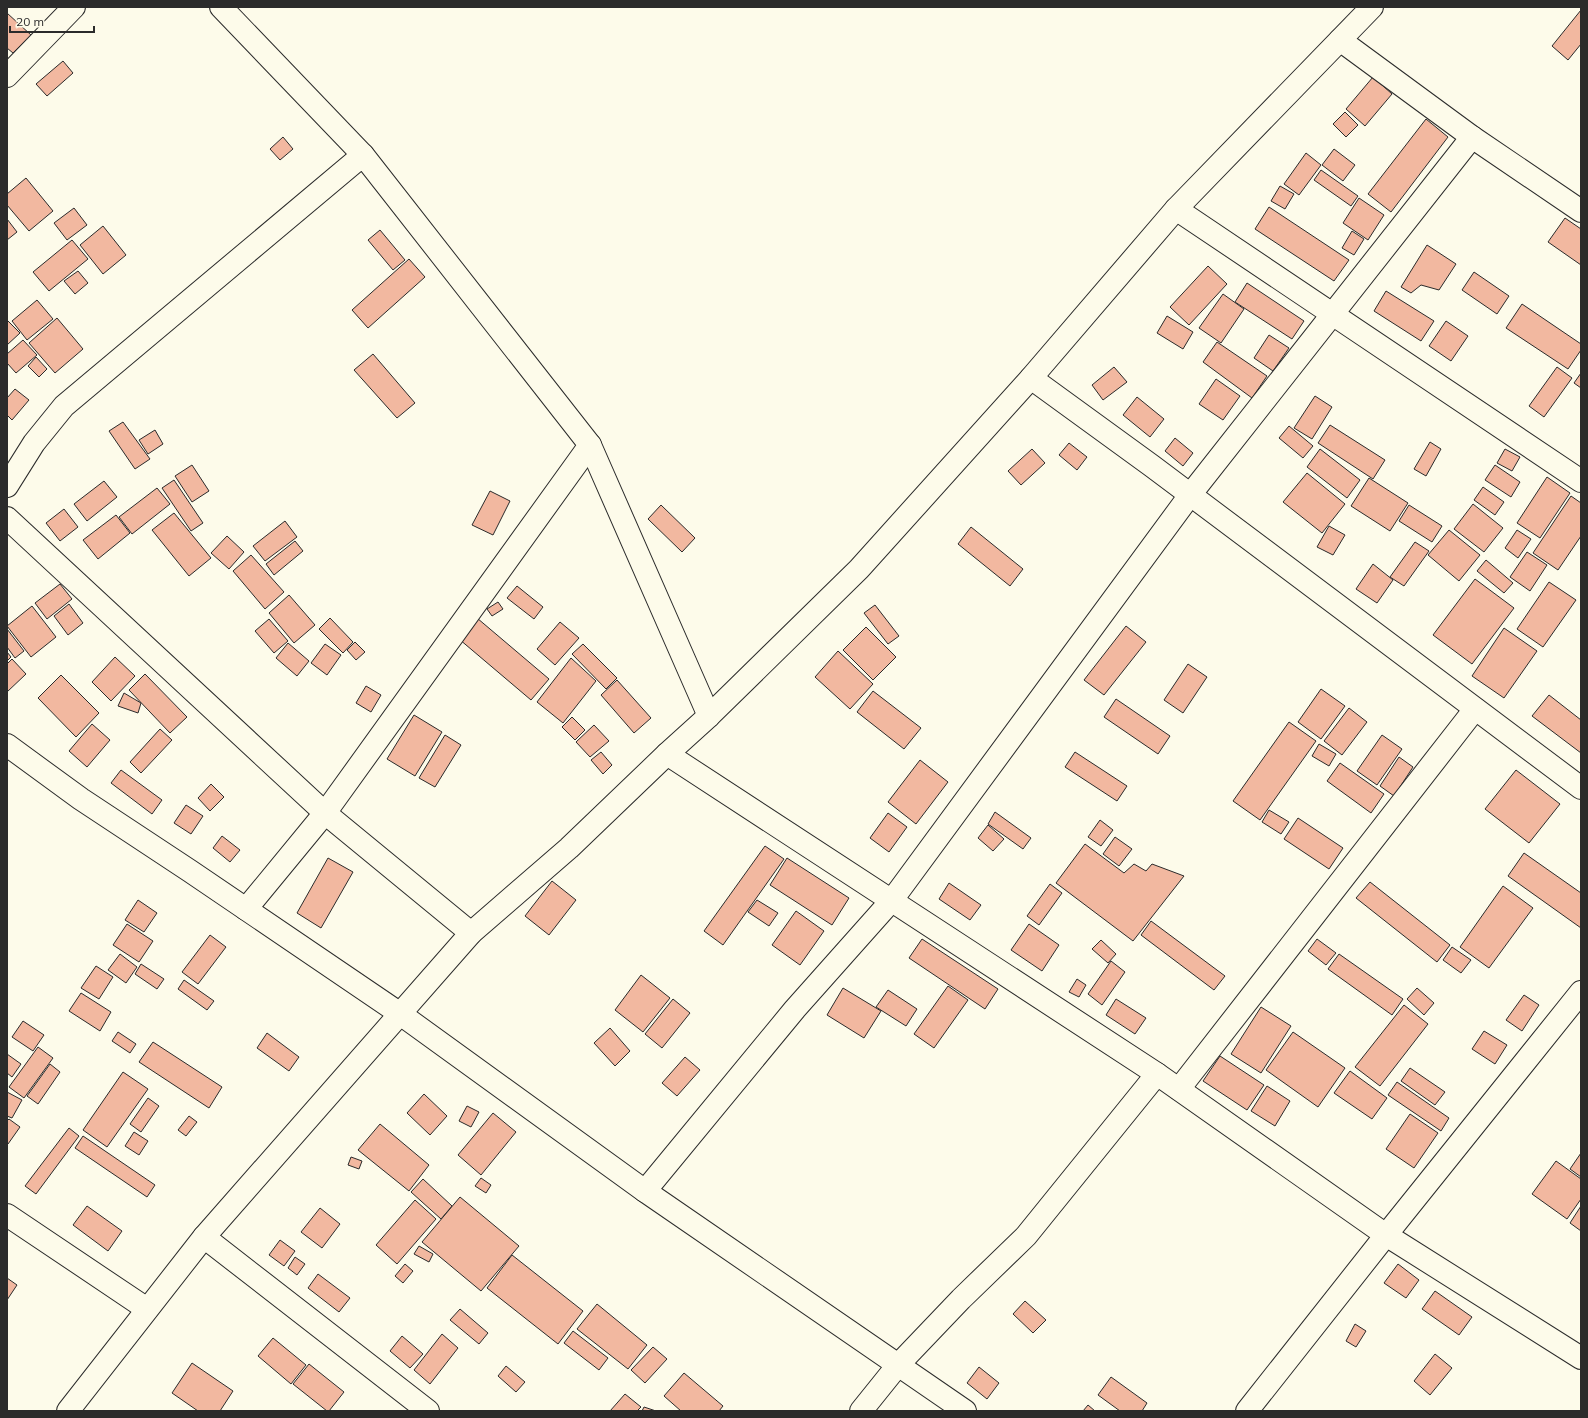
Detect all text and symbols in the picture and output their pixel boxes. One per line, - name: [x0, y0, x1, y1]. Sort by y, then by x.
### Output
- scale bar: [10, 8, 94, 34]
- text: 20 m: [16, 14, 44, 29]

